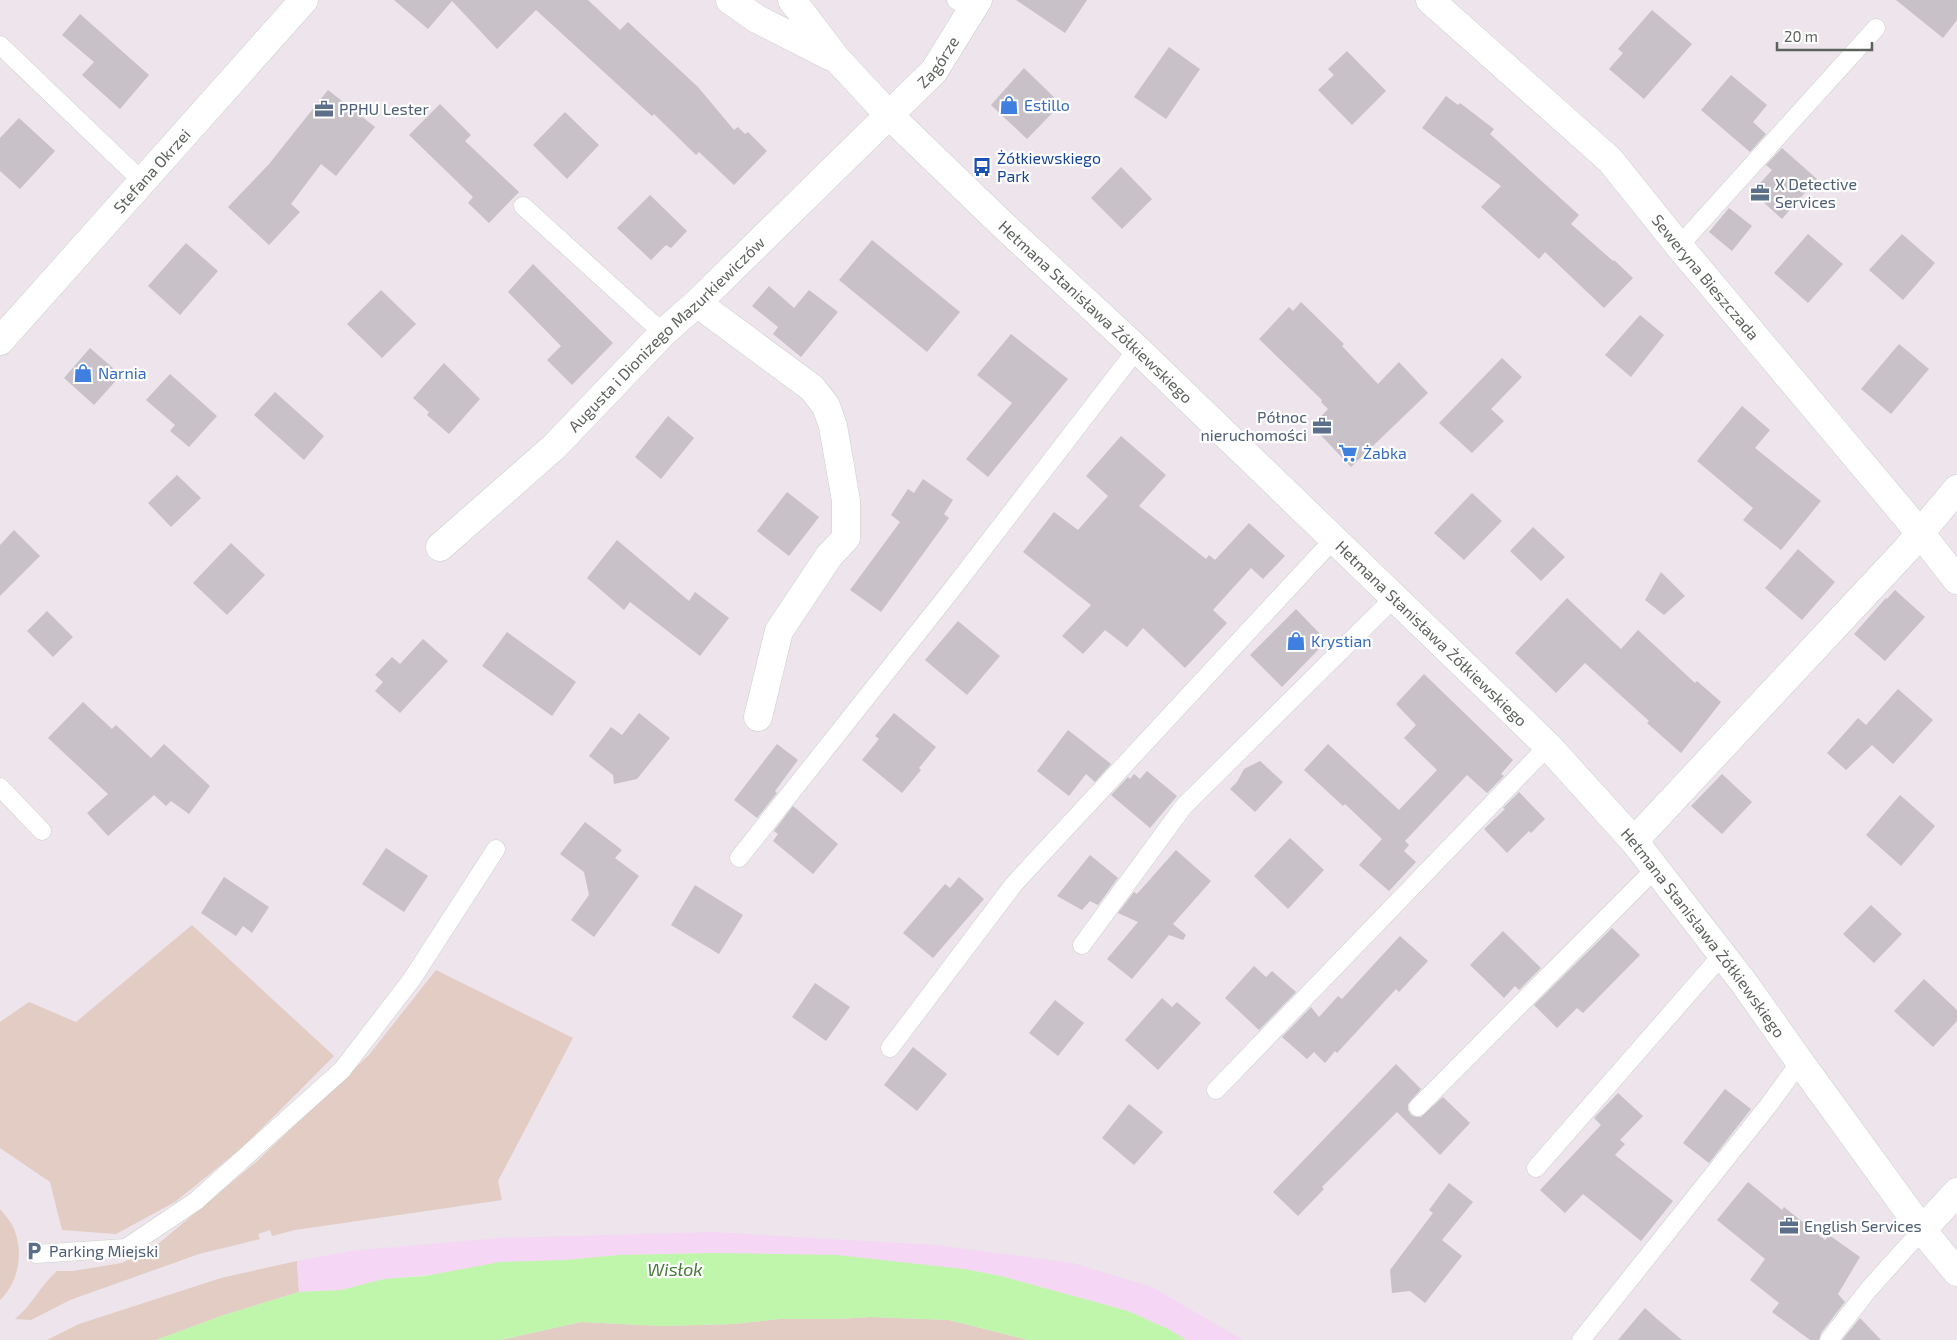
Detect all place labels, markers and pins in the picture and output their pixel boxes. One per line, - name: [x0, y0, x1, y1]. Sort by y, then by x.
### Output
- shop icon: Estillo: [998, 94, 1020, 116]
- place label: Estillo: [1024, 95, 1070, 114]
- office icon: PPHU Lester: [313, 98, 335, 120]
- place label: PPHU Lester: [339, 99, 429, 118]
- place label: Żółkiewskiego Park: [997, 148, 1101, 185]
- bus stop icon: Żółkiewskiego Park: [971, 156, 993, 178]
- place label: X Detective Services: [1775, 174, 1857, 211]
- office icon: X Detective Services: [1749, 182, 1771, 204]
- shop icon: Narnia: [72, 362, 94, 384]
- place label: Narnia: [98, 363, 147, 382]
- place label: Północ nieruchomości: [1200, 407, 1307, 444]
- office icon: Północ nieruchomości: [1311, 415, 1333, 437]
- supermarket icon: Żabka: [1337, 442, 1359, 464]
- place label: Żabka: [1363, 443, 1407, 462]
- shop icon: Krystian: [1285, 630, 1307, 652]
- place label: Krystian: [1311, 631, 1372, 650]
- office icon: English Services: [1778, 1215, 1800, 1237]
- place label: English Services: [1804, 1216, 1922, 1235]
- parking icon: Parking Miejski: [23, 1240, 45, 1262]
- place label: Parking Miejski: [49, 1241, 158, 1261]

